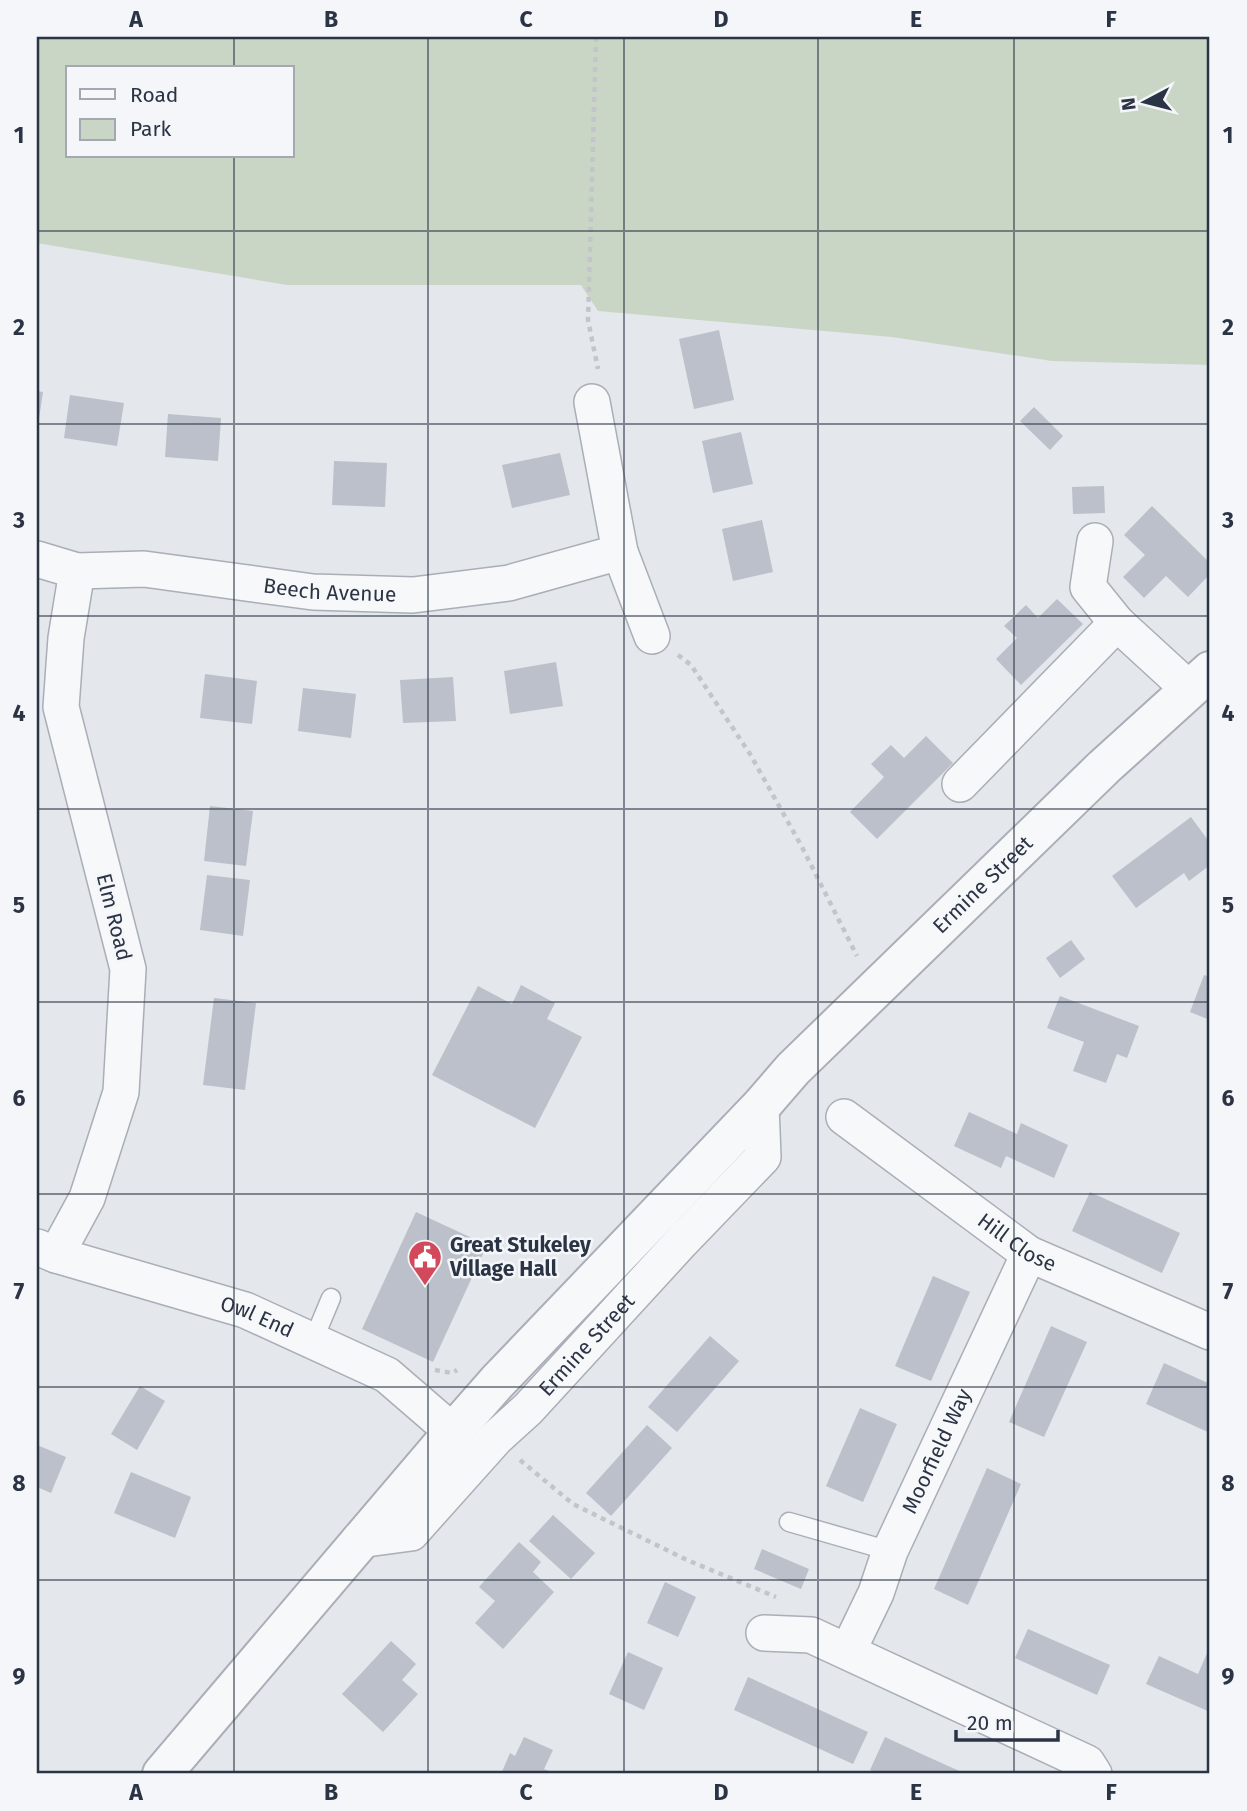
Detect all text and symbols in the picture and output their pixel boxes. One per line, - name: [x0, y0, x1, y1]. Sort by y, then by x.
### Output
- text: A: [128, 5, 143, 33]
- text: B: [324, 5, 338, 33]
- text: C: [519, 5, 533, 33]
- text: D: [714, 5, 729, 33]
- text: E: [910, 5, 922, 33]
- text: F: [1105, 5, 1117, 33]
- legend: [66, 66, 294, 158]
- north arrow: [1110, 66, 1180, 136]
- text: Road: [130, 82, 178, 108]
- text: N: [1116, 96, 1141, 112]
- text: Park: [130, 116, 172, 142]
- text: 1: [14, 121, 24, 149]
- text: 1: [1223, 121, 1233, 149]
- text: 2: [13, 313, 25, 341]
- text: 2: [1222, 313, 1234, 341]
- text: 3: [12, 506, 25, 534]
- text: 3: [1221, 506, 1234, 534]
- street label: Beech Avenue: [262, 572, 397, 607]
- text: 4: [13, 699, 26, 727]
- text: 4: [1222, 699, 1235, 727]
- street label: Ermine Street: [927, 830, 1039, 939]
- street label: Elm Road: [91, 871, 137, 963]
- text: 5: [13, 891, 25, 919]
- text: 5: [1222, 891, 1234, 919]
- text: 6: [13, 1084, 26, 1112]
- text: 6: [1222, 1084, 1235, 1112]
- street label: Hill Close: [972, 1207, 1060, 1277]
- place label: Great Stukeley Village Hall: [449, 1232, 591, 1282]
- public building icon: Great Stukeley Village Hall: [406, 1238, 444, 1287]
- text: 7: [14, 1277, 25, 1305]
- text: 7: [1223, 1277, 1234, 1305]
- street label: Ermine Street: [533, 1288, 640, 1401]
- street label: Owl End: [217, 1291, 298, 1344]
- street label: Moorfield Way: [896, 1384, 977, 1518]
- text: 8: [12, 1469, 26, 1497]
- text: 8: [1221, 1469, 1235, 1497]
- text: 9: [13, 1662, 26, 1690]
- text: 9: [1222, 1662, 1235, 1690]
- scale bar: [956, 1699, 1058, 1743]
- text: 20 m: [967, 1710, 1013, 1736]
- text: A: [128, 1778, 143, 1806]
- text: B: [324, 1778, 338, 1806]
- text: C: [519, 1778, 533, 1806]
- text: D: [714, 1778, 729, 1806]
- text: E: [910, 1778, 922, 1806]
- text: F: [1105, 1778, 1117, 1806]

